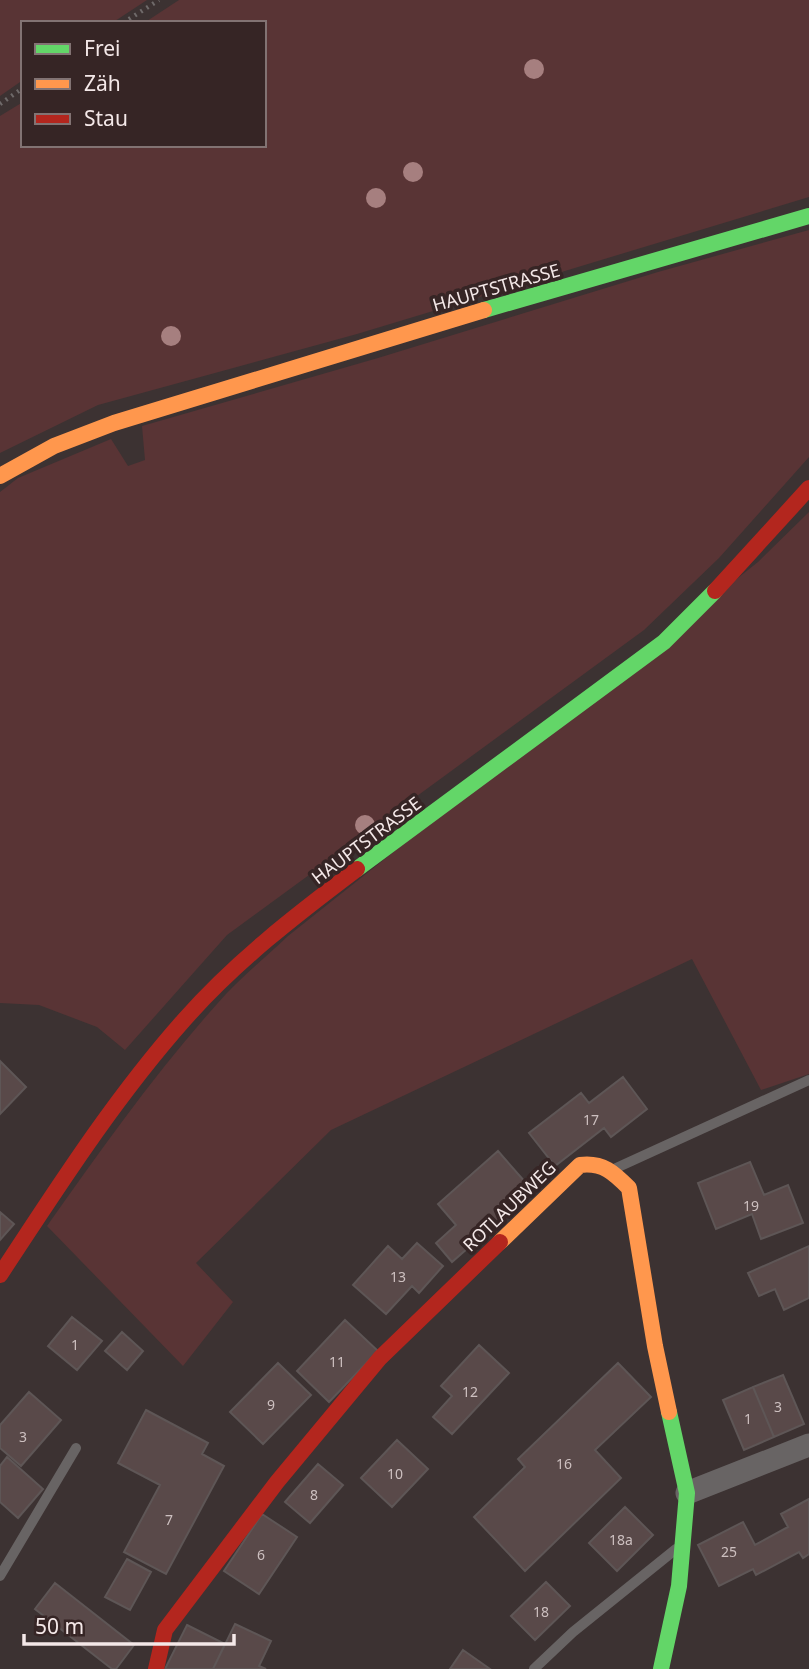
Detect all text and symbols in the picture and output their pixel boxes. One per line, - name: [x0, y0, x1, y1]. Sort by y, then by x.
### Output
- legend: [21, 21, 266, 147]
- text: Frei: [84, 34, 120, 62]
- text: Zäh: [84, 69, 121, 97]
- text: Stau: [84, 104, 128, 132]
- street label: HAUPTSTRASSE: [430, 257, 562, 317]
- street label: HAUPTSTRASSE: [306, 791, 426, 889]
- house number: 17: [583, 1110, 599, 1129]
- street label: ROTLAUBWEG: [457, 1156, 561, 1256]
- house number: 19: [743, 1196, 759, 1215]
- house number: 13: [390, 1267, 406, 1286]
- house number: 1: [71, 1335, 79, 1354]
- house number: 11: [329, 1352, 345, 1371]
- house number: 12: [462, 1382, 478, 1401]
- house number: 9: [267, 1395, 275, 1414]
- house number: 3: [774, 1397, 782, 1416]
- house number: 1: [744, 1409, 752, 1428]
- house number: 3: [19, 1427, 27, 1446]
- house number: 16: [556, 1454, 572, 1473]
- house number: 10: [387, 1464, 403, 1483]
- house number: 8: [310, 1485, 318, 1504]
- house number: 7: [165, 1510, 173, 1529]
- house number: 18a: [609, 1530, 633, 1549]
- house number: 25: [721, 1542, 737, 1561]
- house number: 6: [257, 1545, 265, 1564]
- scale bar: [24, 1602, 234, 1646]
- house number: 18: [533, 1602, 549, 1621]
- text: 50 m: [35, 1612, 84, 1640]

